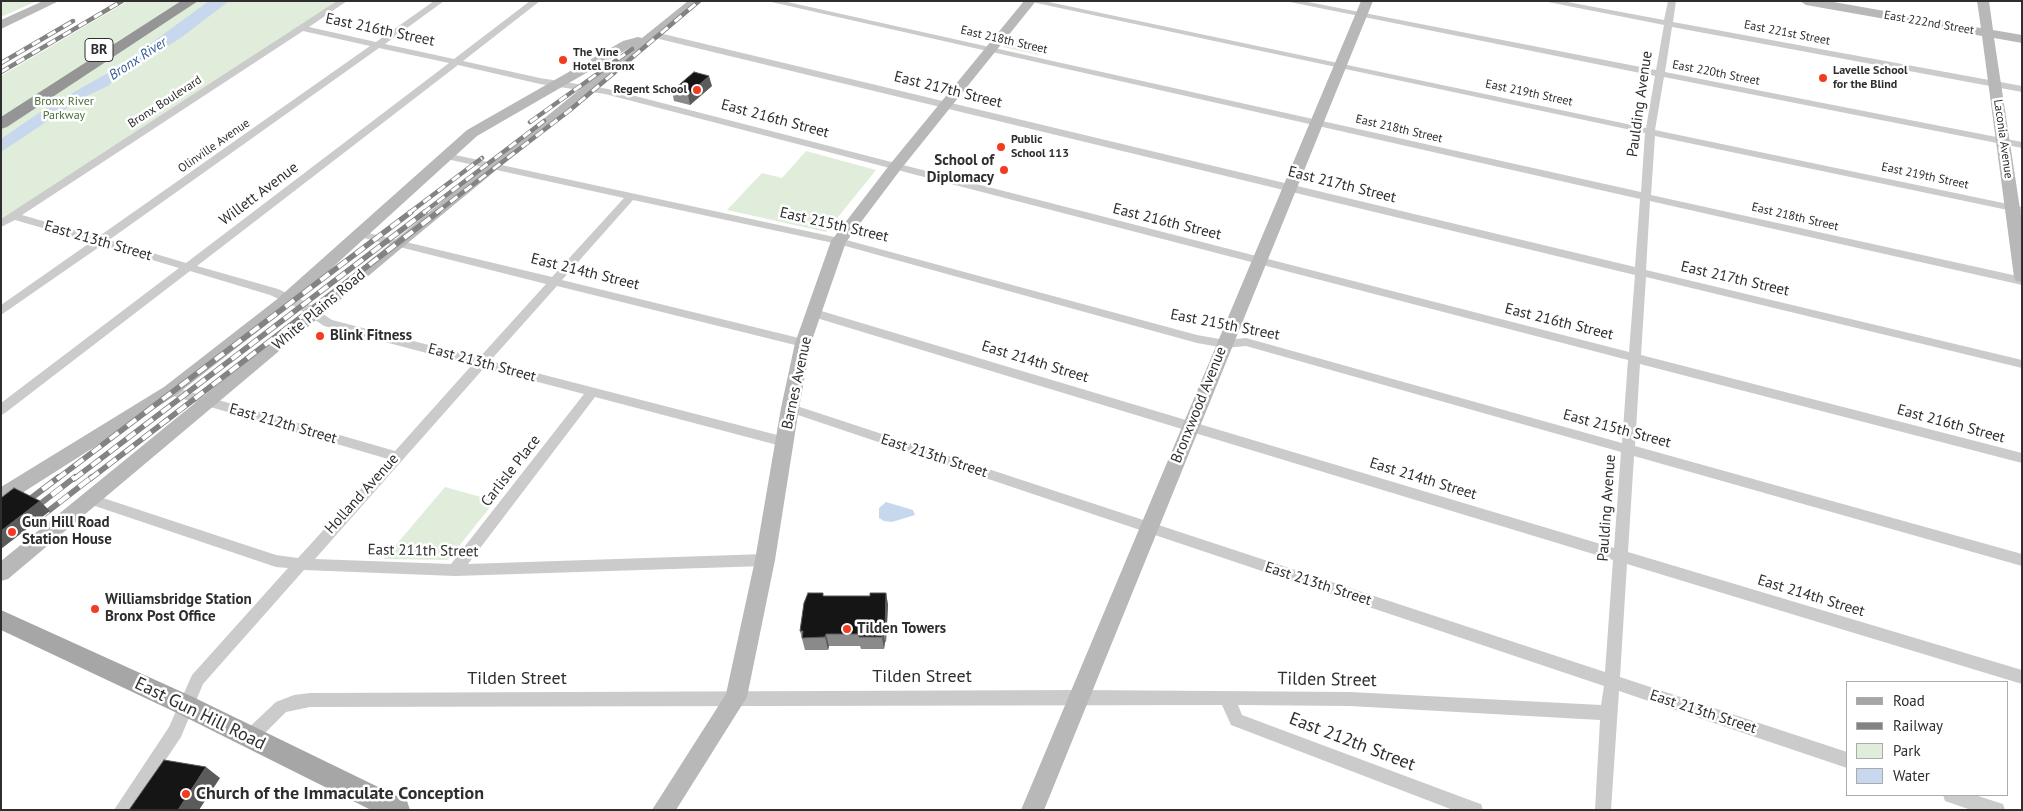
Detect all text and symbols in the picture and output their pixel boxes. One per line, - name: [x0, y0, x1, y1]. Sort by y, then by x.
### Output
- street label: East 222nd Street: [1883, 8, 1975, 38]
- street label: East 216th Street: [324, 10, 436, 50]
- street label: East 221st Street: [1743, 18, 1831, 48]
- street label: East 218th Street: [959, 23, 1049, 57]
- water label: Bronx River: [106, 34, 170, 84]
- road number: BR: [85, 38, 113, 62]
- place label: The Vine Hotel Bronx: [573, 46, 635, 74]
- street label: Paulding Avenue: [1624, 50, 1656, 158]
- marker: The Vine Hotel Bronx: [557, 54, 569, 66]
- street label: East 220th Street: [1671, 57, 1761, 89]
- place label: Lavelle School for the Blind: [1833, 64, 1908, 92]
- street label: East 217th Street: [892, 68, 1004, 112]
- marker: Lavelle School for the Blind: [1817, 72, 1829, 84]
- street label: Bronx Boulevard: [125, 73, 205, 131]
- street label: East 219th Street: [1484, 77, 1574, 109]
- place label: Regent School: [614, 83, 687, 97]
- marker: Regent School: [691, 84, 703, 96]
- park label: Bronx River Parkway: [34, 95, 94, 123]
- street label: East 216th Street: [719, 96, 831, 142]
- street label: Laconia Avenue: [1990, 98, 2016, 180]
- street label: East 218th Street: [1354, 112, 1444, 146]
- street label: Olinville Avenue: [175, 116, 253, 176]
- place label: Public School 113: [1011, 133, 1069, 161]
- marker: Public School 113: [995, 141, 1007, 153]
- place label: School of Diplomacy: [927, 152, 994, 187]
- street label: Willett Avenue: [216, 159, 302, 229]
- street label: East 219th Street: [1880, 160, 1970, 192]
- street label: East 217th Street: [1286, 163, 1398, 207]
- marker: School of Diplomacy: [998, 164, 1010, 176]
- street label: East 216th Street: [1111, 200, 1223, 244]
- street label: East 218th Street: [1750, 200, 1840, 234]
- street label: East 215th Street: [778, 204, 890, 246]
- street label: East 213th Street: [42, 217, 154, 265]
- street label: East 214th Street: [529, 250, 641, 294]
- street label: East 217th Street: [1679, 258, 1791, 300]
- street label: White Plains Road: [269, 266, 369, 354]
- street label: East 216th Street: [1503, 300, 1615, 344]
- street label: East 215th Street: [1169, 306, 1281, 344]
- place label: Blink Fitness: [330, 327, 412, 345]
- marker: Blink Fitness: [314, 330, 326, 342]
- street label: Barnes Avenue: [778, 335, 816, 431]
- street label: East 214th Street: [979, 337, 1091, 387]
- street label: East 213th Street: [426, 340, 538, 386]
- street label: Bronxwood Avenue: [1167, 344, 1231, 466]
- street label: East 212th Street: [227, 400, 339, 448]
- street label: East 216th Street: [1895, 401, 2007, 447]
- street label: East 215th Street: [1561, 406, 1673, 452]
- street label: East 213th Street: [878, 430, 990, 482]
- street label: Carlisle Place: [477, 432, 545, 510]
- street label: Holland Avenue: [321, 450, 403, 538]
- street label: East 214th Street: [1367, 454, 1479, 504]
- street label: Paulding Avenue: [1594, 454, 1620, 562]
- place label: Gun Hill Road Station House: [22, 514, 112, 549]
- marker: Gun Hill Road Station House: [6, 526, 18, 538]
- street label: East 211th Street: [367, 541, 479, 561]
- street label: East 213th Street: [1262, 558, 1374, 610]
- street label: East 214th Street: [1755, 571, 1867, 621]
- place label: Williamsbridge Station Bronx Post Office: [105, 591, 252, 626]
- marker: Williamsbridge Station Bronx Post Office: [89, 603, 101, 615]
- place label: Tilden Towers: [857, 620, 946, 638]
- marker: Tilden Towers: [841, 623, 853, 635]
- street label: Tilden Street: [872, 666, 972, 688]
- street label: Tilden Street: [467, 668, 567, 690]
- street label: Tilden Street: [1277, 668, 1377, 692]
- street label: East Gun Hill Road: [131, 673, 269, 755]
- legend: [1846, 681, 2008, 796]
- street label: East 213th Street: [1647, 686, 1759, 738]
- text: Road: [1893, 691, 1925, 710]
- street label: East 212th Street: [1286, 708, 1418, 776]
- text: Railway: [1893, 716, 1943, 735]
- text: Park: [1893, 741, 1921, 760]
- text: Water: [1893, 766, 1930, 785]
- place label: Church of the Immaculate Conception: [196, 783, 484, 805]
- marker: Church of the Immaculate Conception: [180, 788, 192, 800]

